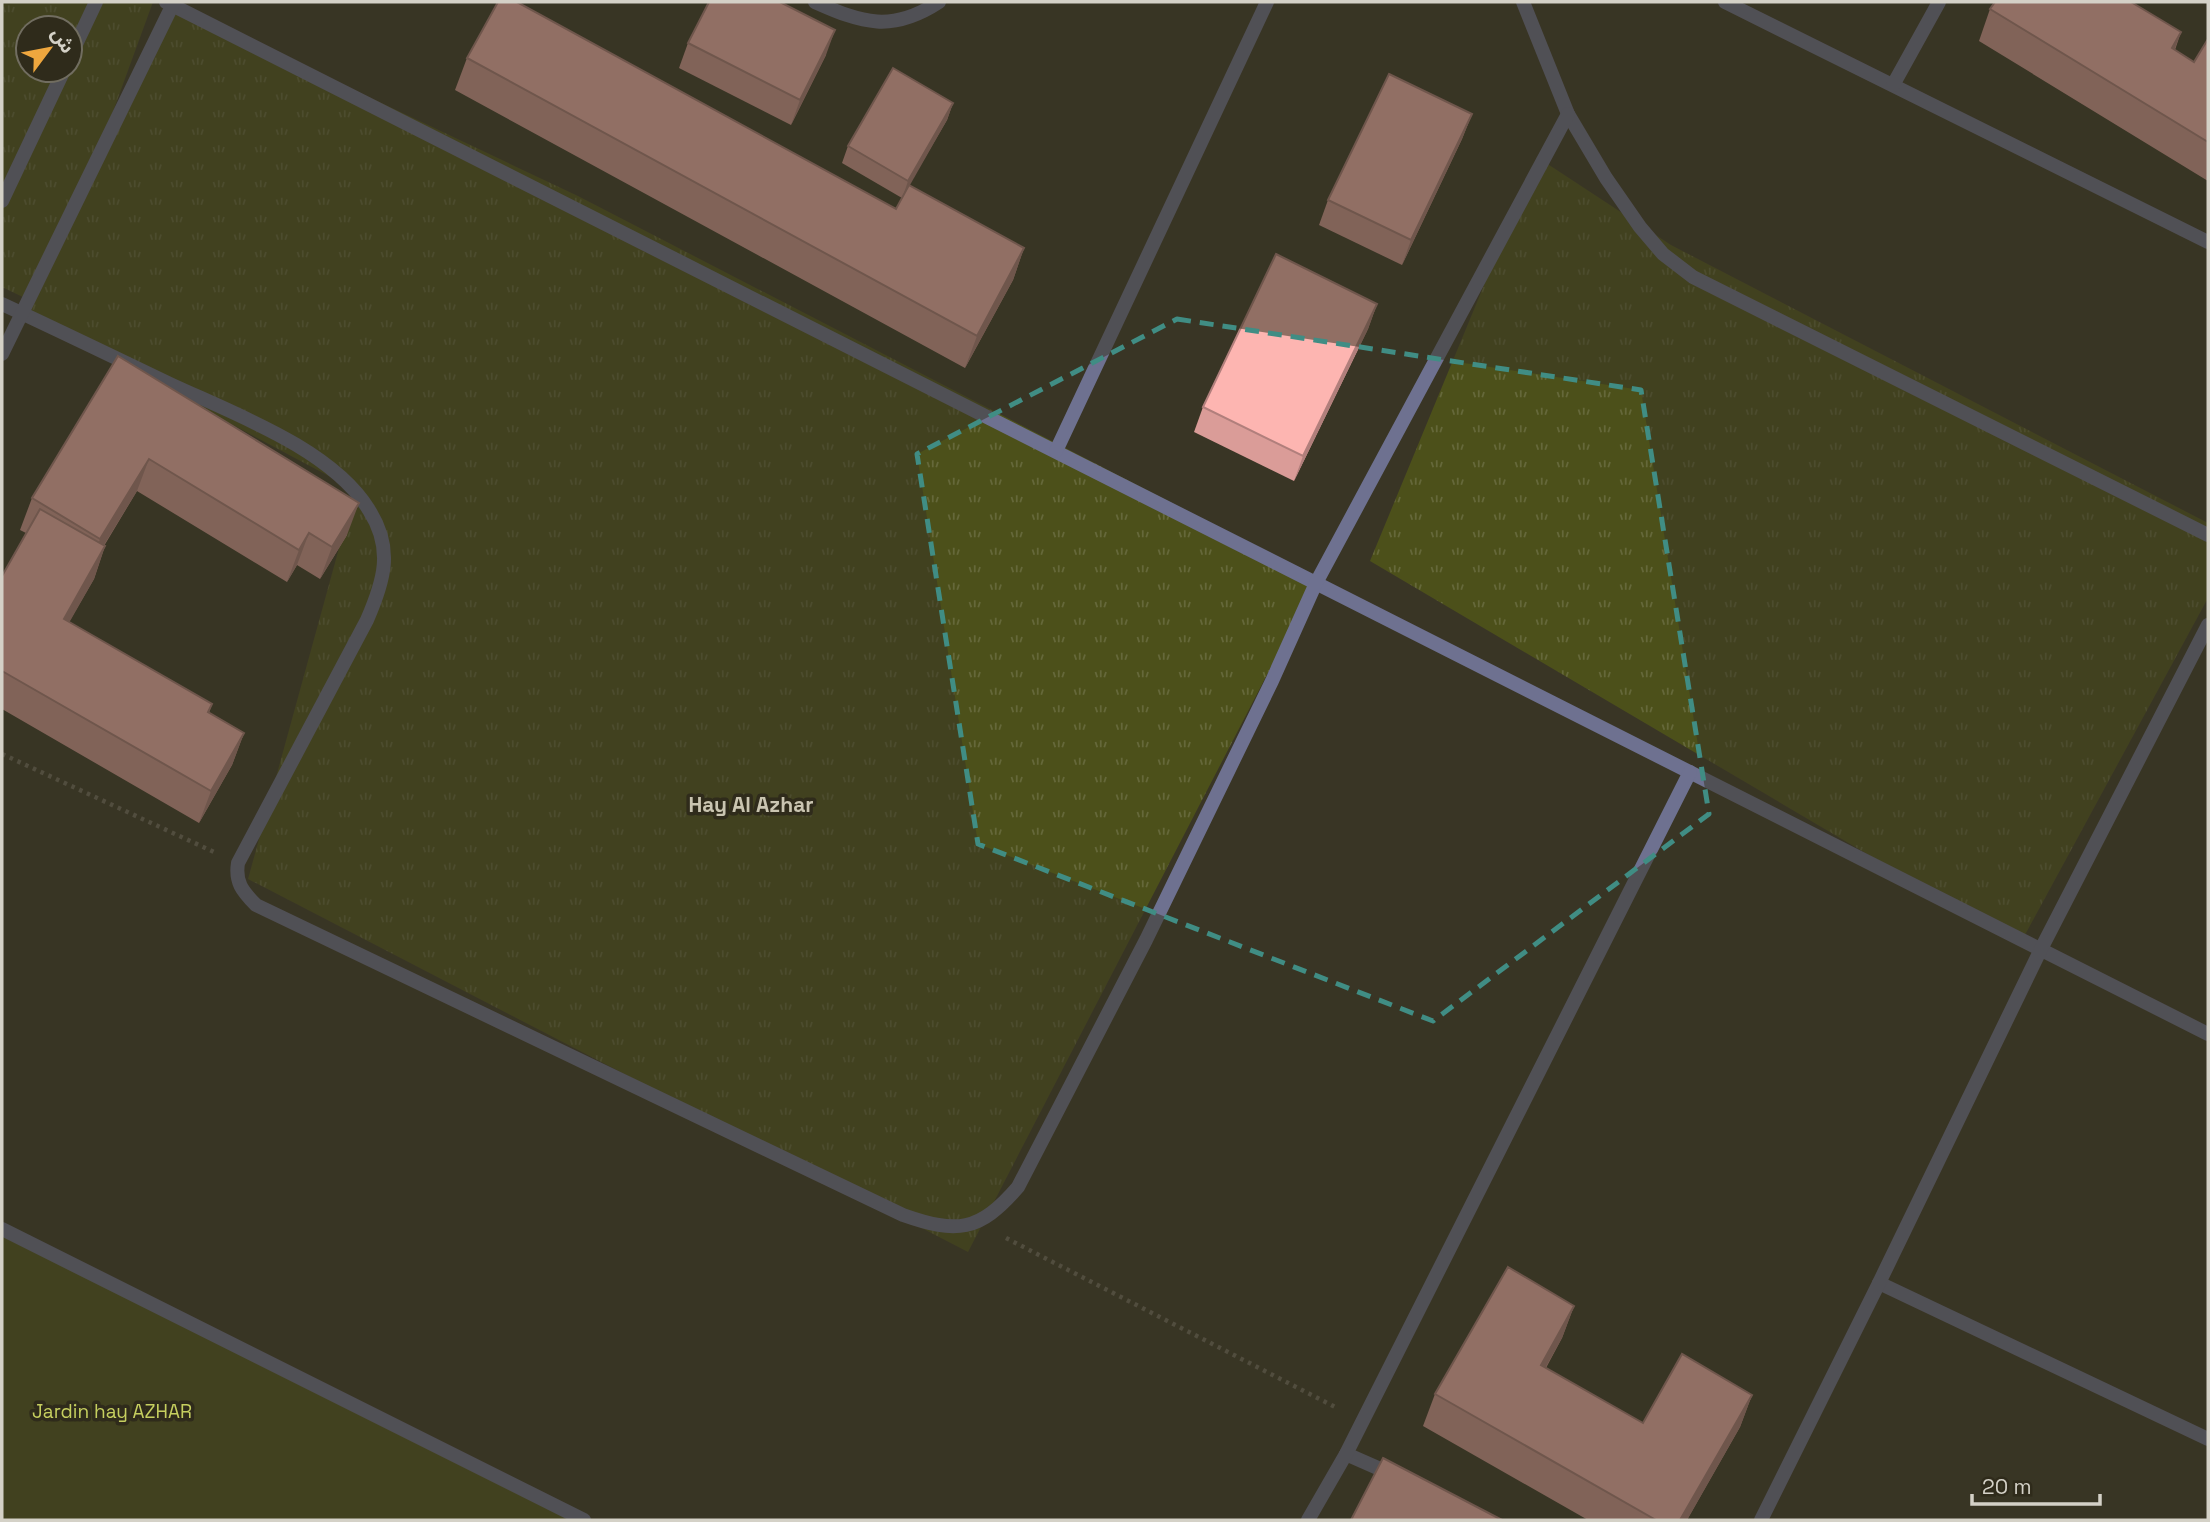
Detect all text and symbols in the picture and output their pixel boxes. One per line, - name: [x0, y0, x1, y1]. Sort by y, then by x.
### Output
- north arrow: [14, 14, 84, 84]
- text: ش: [45, 23, 80, 58]
- district label: Hay Al Azhar: [688, 791, 814, 818]
- park label: Jardin hay AZHAR: [32, 1399, 192, 1424]
- scale bar: [1972, 1462, 2100, 1506]
- text: 20 m: [1982, 1473, 2032, 1500]

